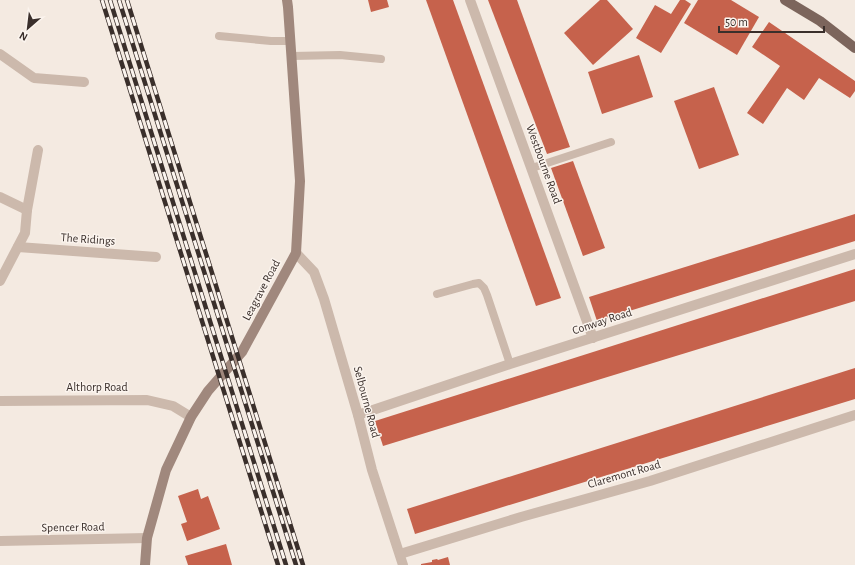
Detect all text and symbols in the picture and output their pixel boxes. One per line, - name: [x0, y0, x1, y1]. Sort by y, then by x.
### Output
- north arrow: [8, 8, 48, 48]
- scale bar: [719, 8, 824, 34]
- text: 50 m: [725, 16, 748, 28]
- text: N: [18, 30, 30, 43]
- street label: Westbourne Road: [524, 123, 564, 205]
- street label: The Ridings: [60, 231, 116, 247]
- street label: Leagrave Road: [240, 258, 282, 322]
- street label: Conway Road: [571, 306, 634, 337]
- street label: Selbourne Road: [352, 365, 382, 439]
- street label: Althorp Road: [66, 381, 128, 393]
- street label: Claremont Road: [586, 458, 662, 490]
- street label: Spencer Road: [41, 520, 105, 534]

